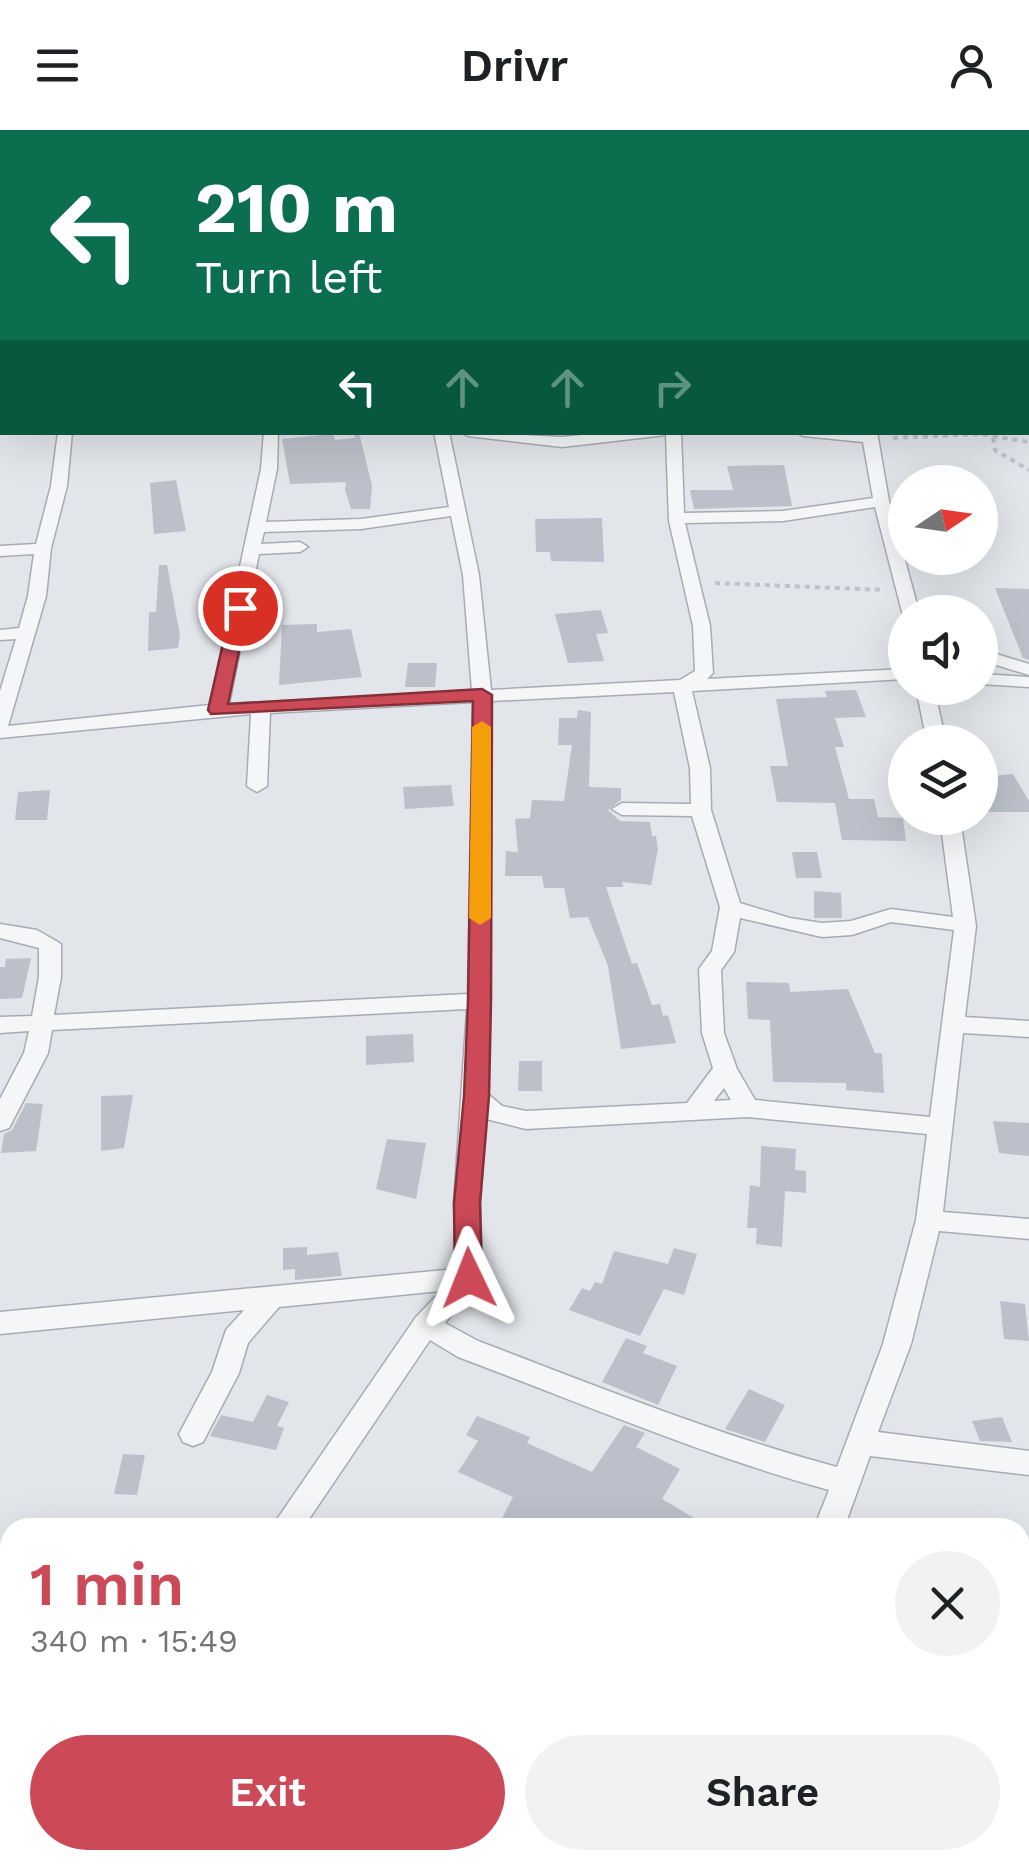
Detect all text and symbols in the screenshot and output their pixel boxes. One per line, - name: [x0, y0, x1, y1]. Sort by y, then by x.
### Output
- icon: menu: [30, 38, 85, 93]
- icon: person: [944, 38, 999, 93]
- text: Drivr: [461, 39, 568, 92]
- text: 210 m: [195, 167, 398, 249]
- icon: left: [30, 170, 160, 300]
- text: Turn left: [195, 251, 382, 304]
- icon: left: [330, 360, 385, 415]
- icon: ahead: [435, 360, 490, 415]
- icon: ahead: [540, 360, 595, 415]
- icon: right: [645, 360, 700, 415]
- north arrow: [888, 465, 998, 575]
- map controls: [888, 465, 998, 835]
- pin: [198, 566, 283, 651]
- icon: arrive: [213, 581, 268, 636]
- button: sound: [888, 595, 998, 705]
- button: layers: [888, 725, 998, 835]
- position arrow: [417, 1226, 521, 1330]
- text: 1 min: [30, 1549, 184, 1620]
- button: close: [895, 1551, 1000, 1656]
- text: 340 m · 15:49: [30, 1622, 238, 1660]
- button: Exit: [30, 1735, 505, 1850]
- button: Share: [525, 1735, 1000, 1850]

